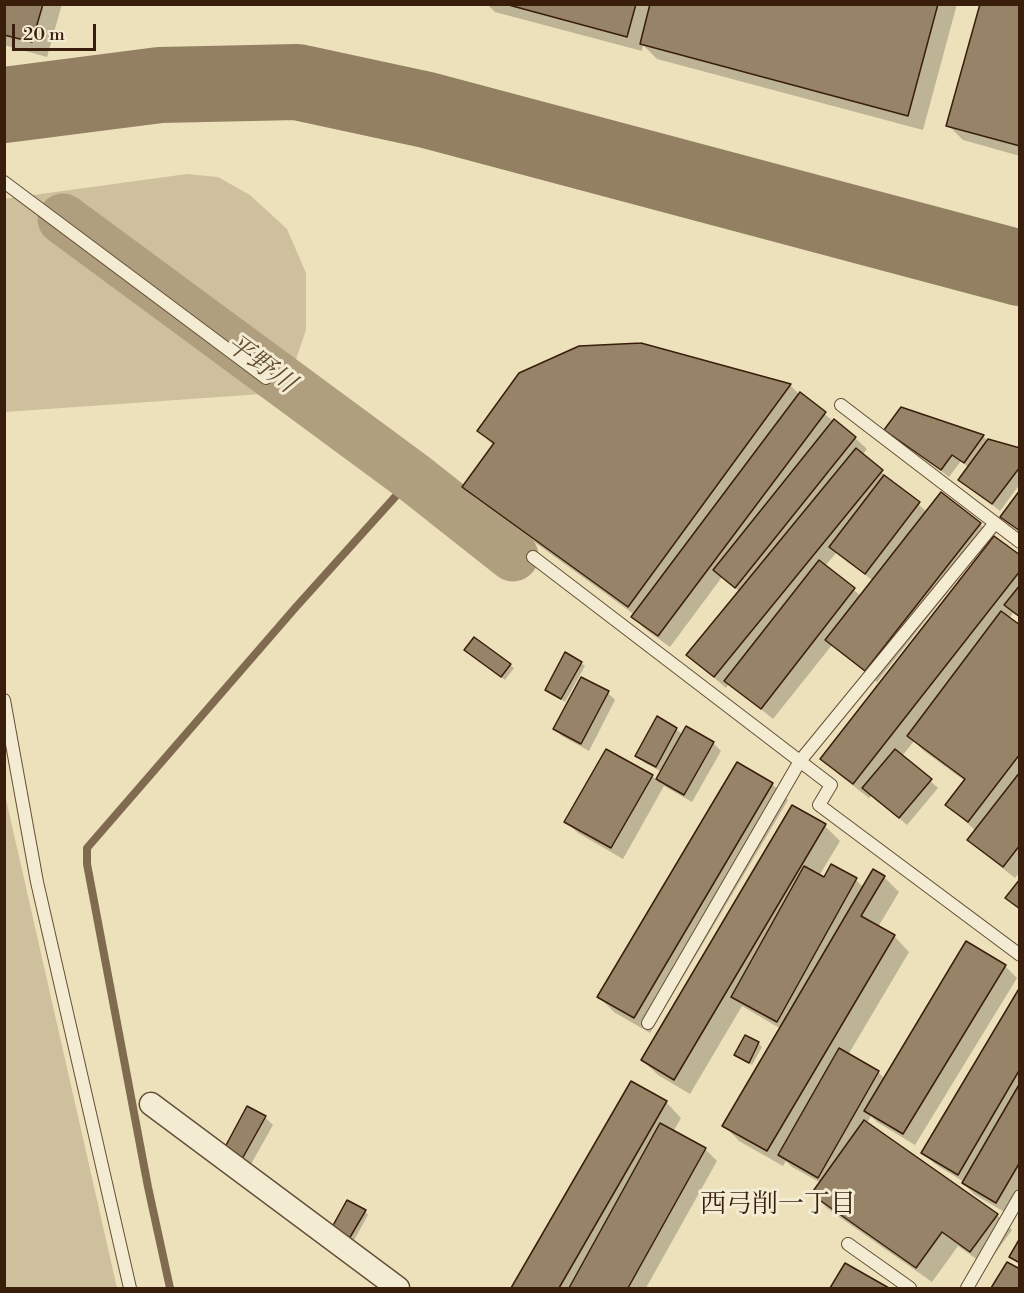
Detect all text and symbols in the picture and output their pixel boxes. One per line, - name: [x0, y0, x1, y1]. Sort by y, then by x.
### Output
- scale bar: [15, 12, 99, 50]
- text: 20 m: [23, 23, 65, 46]
- water label: 平野川: [219, 329, 301, 401]
- district label: 西弓削一丁目: [700, 1190, 856, 1222]

